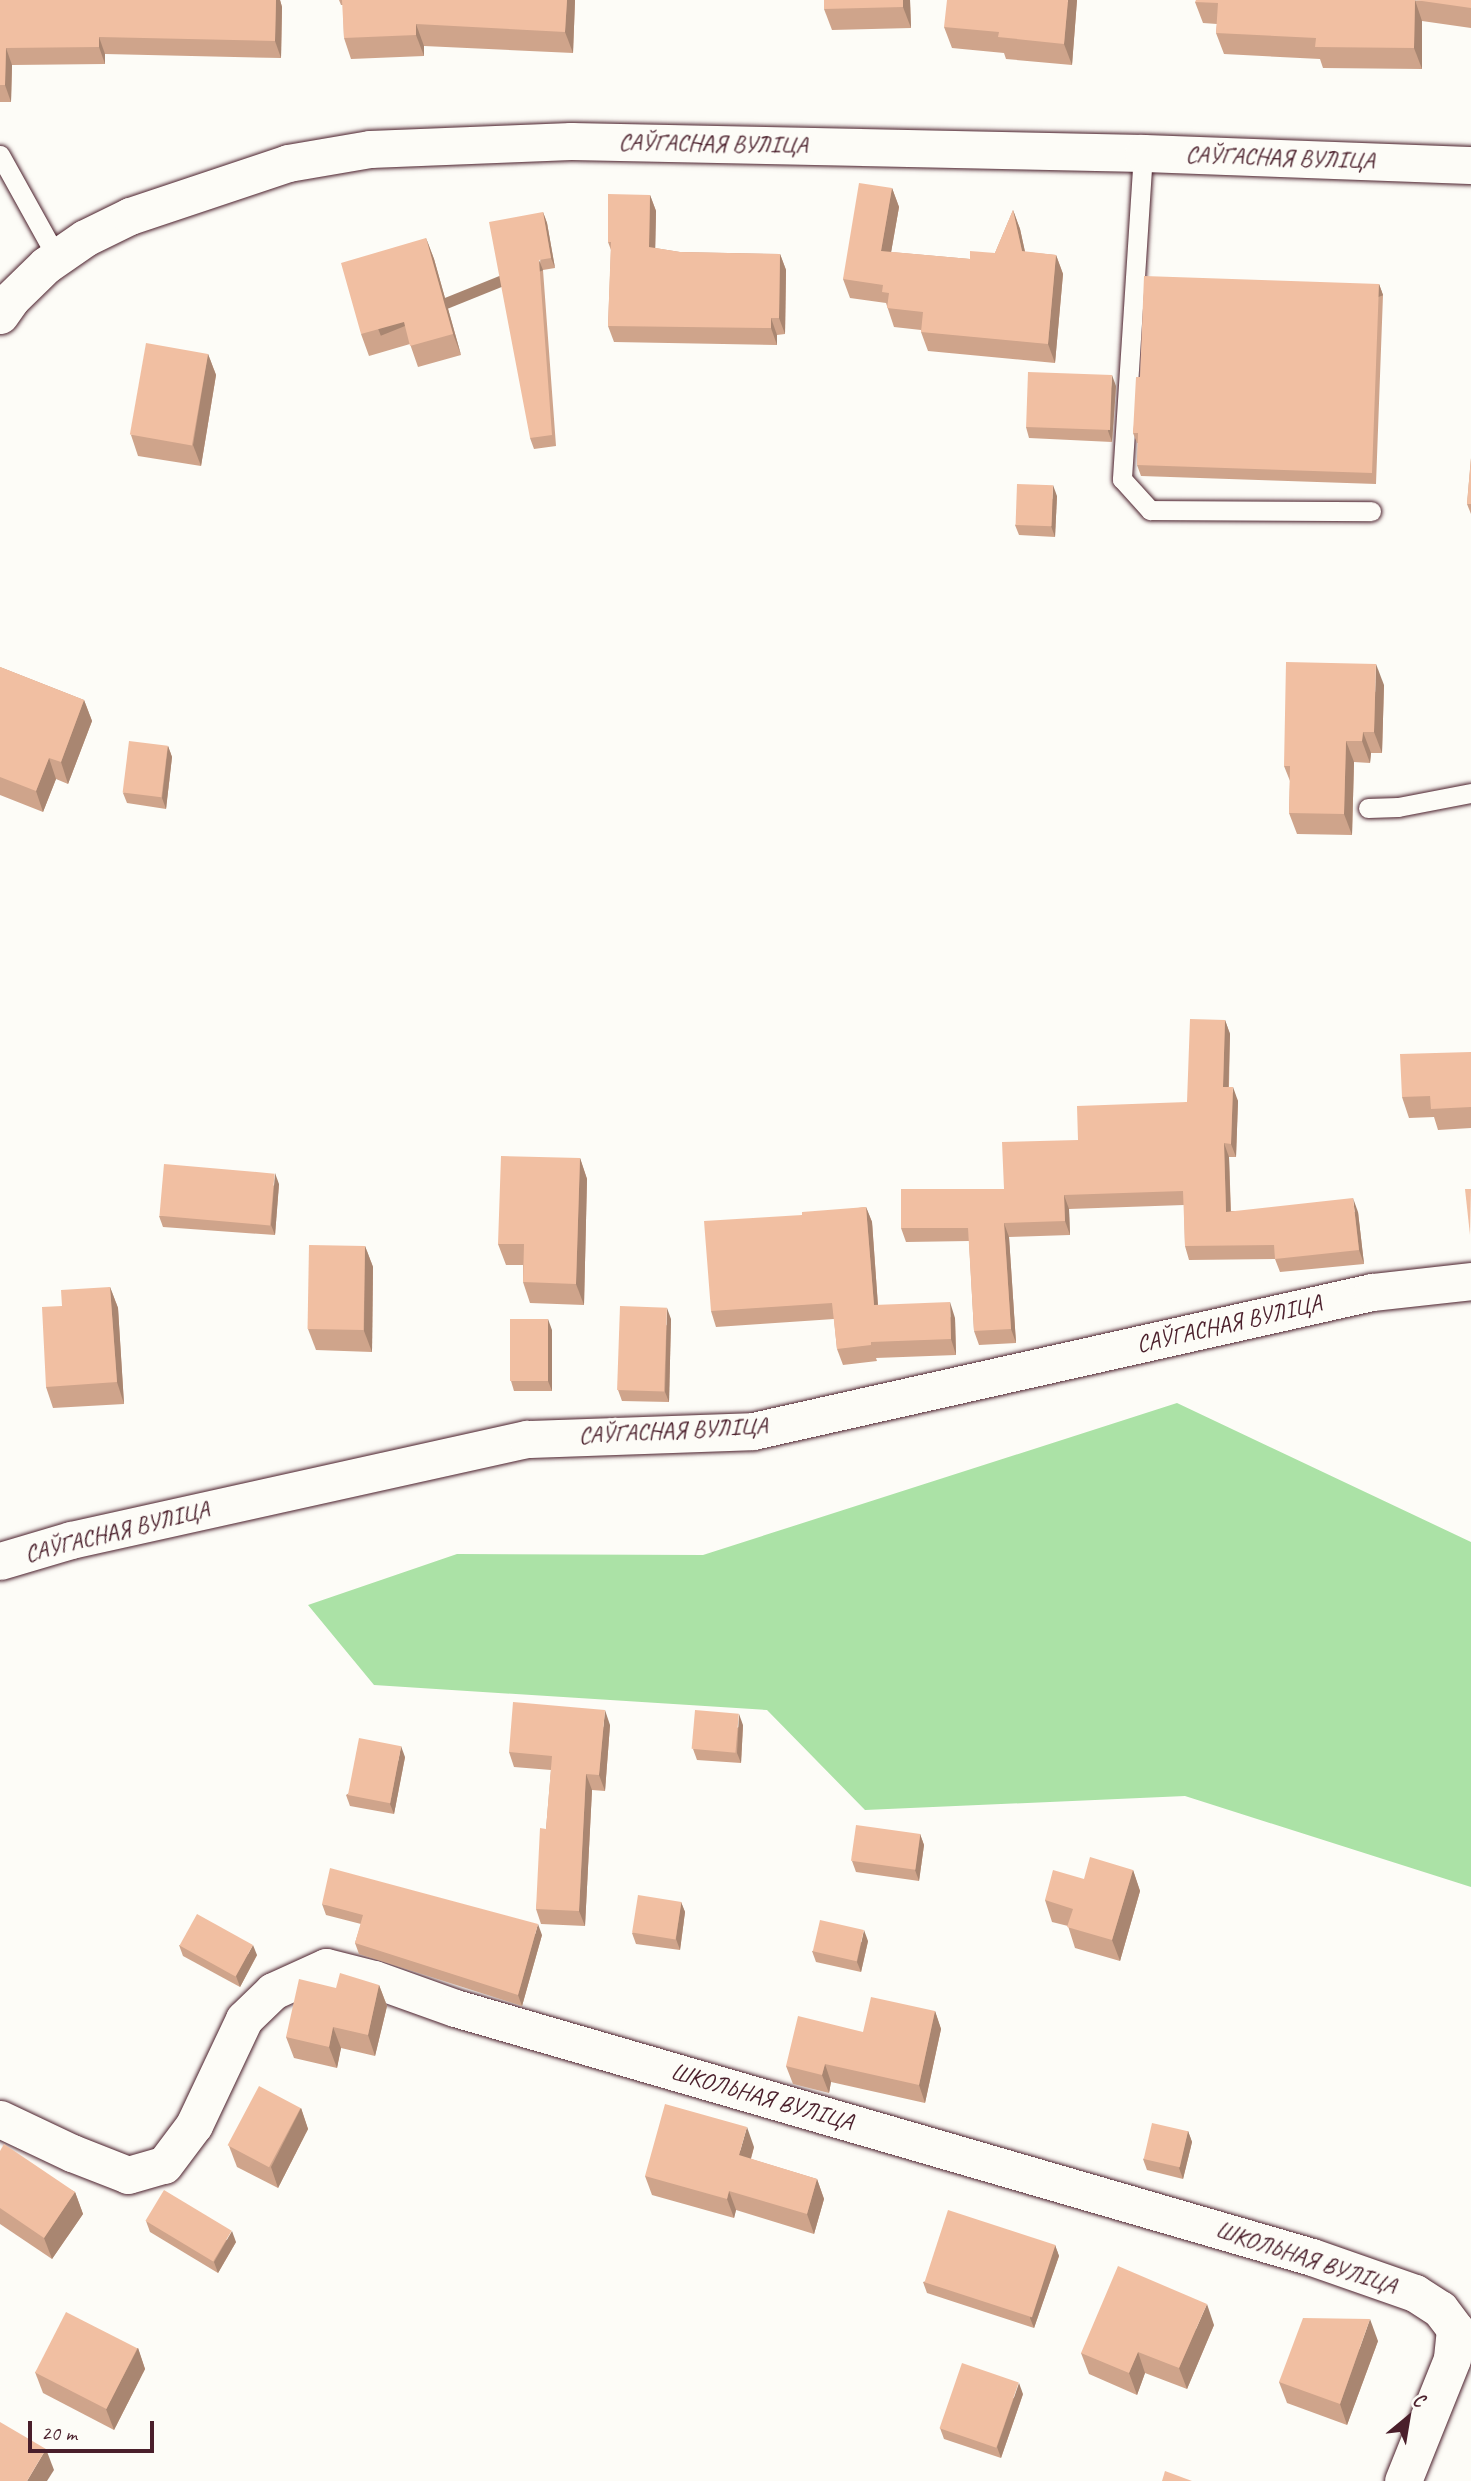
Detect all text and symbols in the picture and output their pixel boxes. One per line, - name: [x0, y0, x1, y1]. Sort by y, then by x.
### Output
- street label: САЎГАСНАЯ ВУЛІЦА: [618, 128, 808, 160]
- street label: САЎГАСНАЯ ВУЛІЦА: [1185, 140, 1375, 176]
- street label: САЎГАСНАЯ ВУЛІЦА: [1134, 1289, 1324, 1359]
- street label: САЎГАСНАЯ ВУЛІЦА: [578, 1412, 768, 1450]
- street label: САЎГАСНАЯ ВУЛІЦА: [22, 1495, 212, 1569]
- street label: ШКОЛЬНАЯ ВУЛІЦА: [668, 2057, 856, 2137]
- street label: ШКОЛЬНАЯ ВУЛІЦА: [1212, 2215, 1400, 2301]
- north arrow: [1373, 2383, 1443, 2453]
- text: С: [1408, 2387, 1429, 2413]
- scale bar: [32, 2408, 158, 2452]
- text: 20 m: [41, 2420, 77, 2446]

